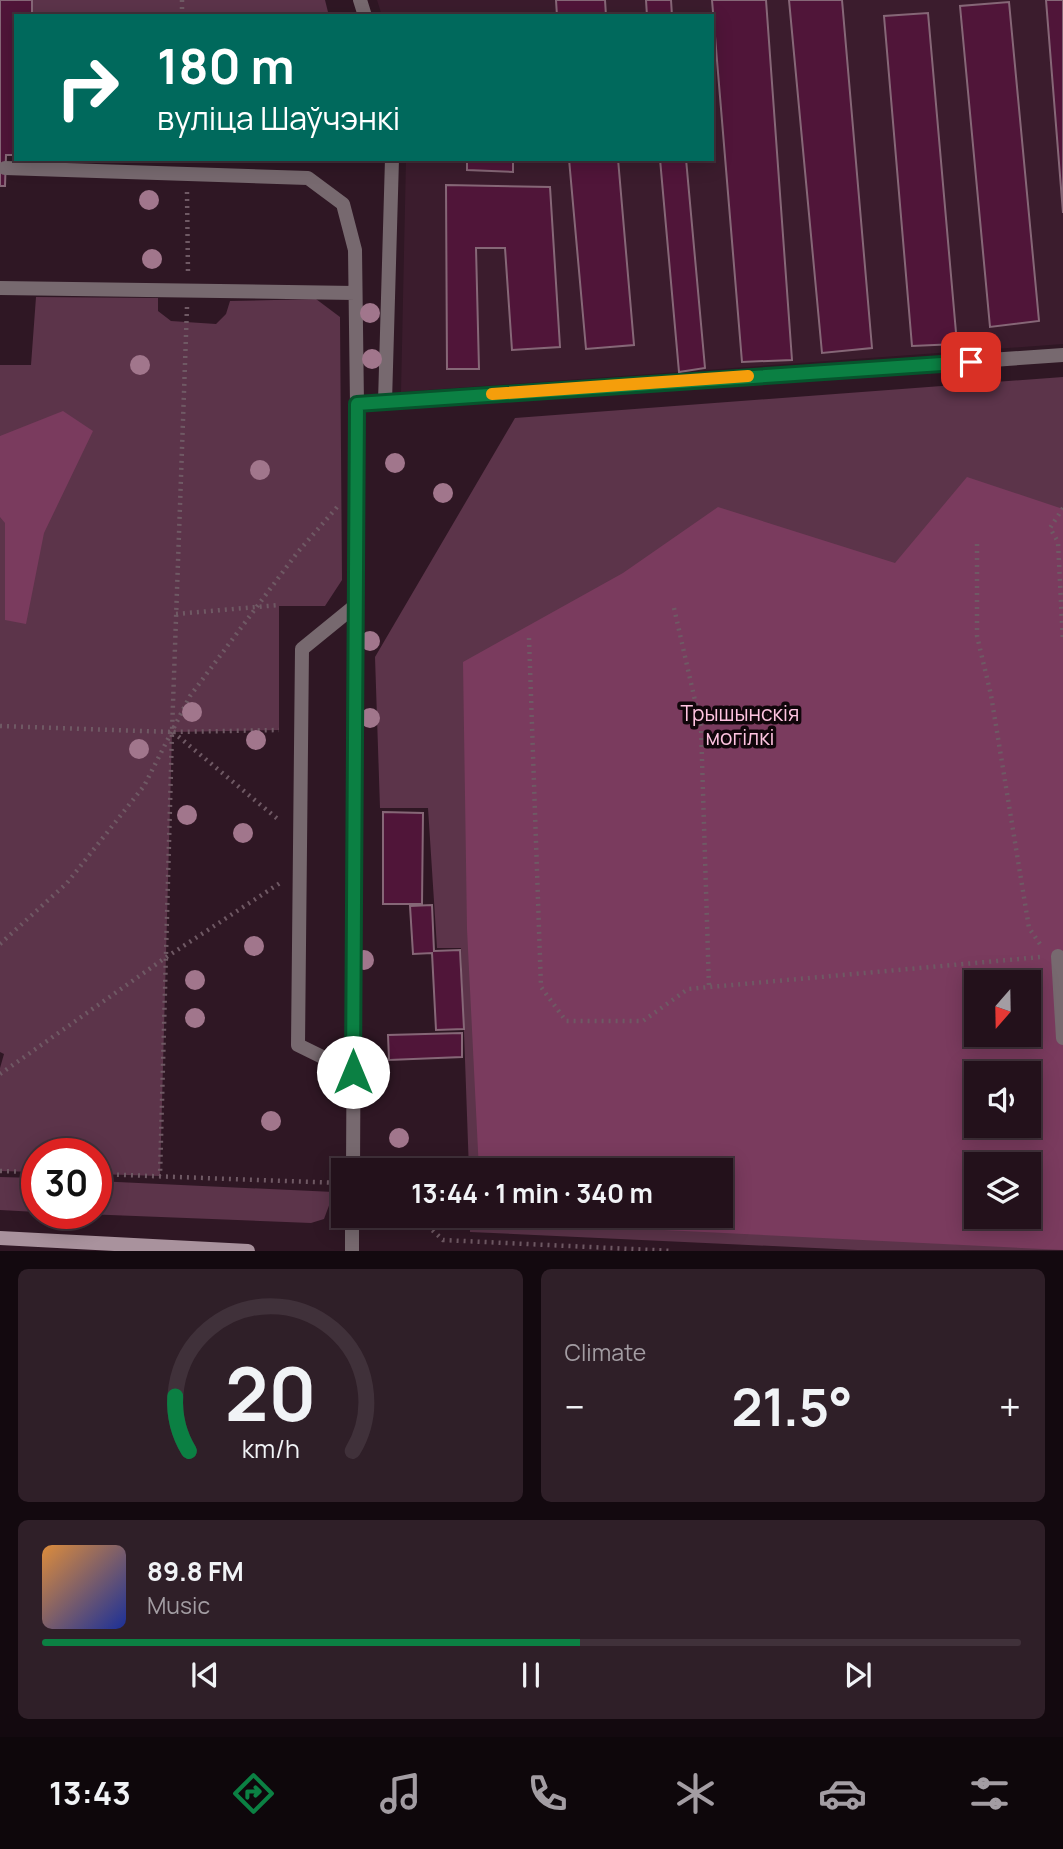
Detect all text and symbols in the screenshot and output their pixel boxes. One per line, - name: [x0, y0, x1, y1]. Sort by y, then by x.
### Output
- text: 180 m: [157, 32, 295, 99]
- icon: right: [42, 42, 133, 133]
- text: вуліца Шаўчэнкі: [157, 96, 400, 140]
- pin: [941, 332, 1001, 392]
- icon: arrive: [952, 343, 990, 381]
- park label: Трышынскія могілкі: [681, 699, 799, 751]
- north arrow: [964, 970, 1041, 1046]
- map controls: [964, 970, 1041, 1229]
- position arrow: [316, 1035, 390, 1109]
- button: sound: [964, 1061, 1041, 1138]
- speed limit sign: 30: [21, 1138, 112, 1229]
- button: layers: [964, 1152, 1041, 1229]
- text: 13:44 · 1 min · 340 m: [411, 1175, 653, 1211]
- text: Climate: [565, 1336, 646, 1368]
- text: 20: [225, 1344, 316, 1444]
- text: 21.5°: [731, 1371, 853, 1442]
- text: −: [565, 1380, 585, 1432]
- text: +: [999, 1380, 1021, 1432]
- text: km/h: [241, 1431, 299, 1466]
- text: 89.8 FM: [147, 1553, 244, 1589]
- text: Music: [147, 1589, 210, 1621]
- icon: previous: [186, 1656, 224, 1694]
- icon: pause: [512, 1656, 550, 1694]
- icon: next: [839, 1656, 877, 1694]
- icon: directions: [229, 1769, 278, 1818]
- icon: music: [376, 1769, 425, 1818]
- icon: phone: [523, 1769, 572, 1818]
- icon: climate: [671, 1769, 720, 1818]
- icon: car: [818, 1769, 867, 1818]
- icon: filters: [965, 1769, 1014, 1818]
- text: 13:43: [49, 1771, 131, 1815]

